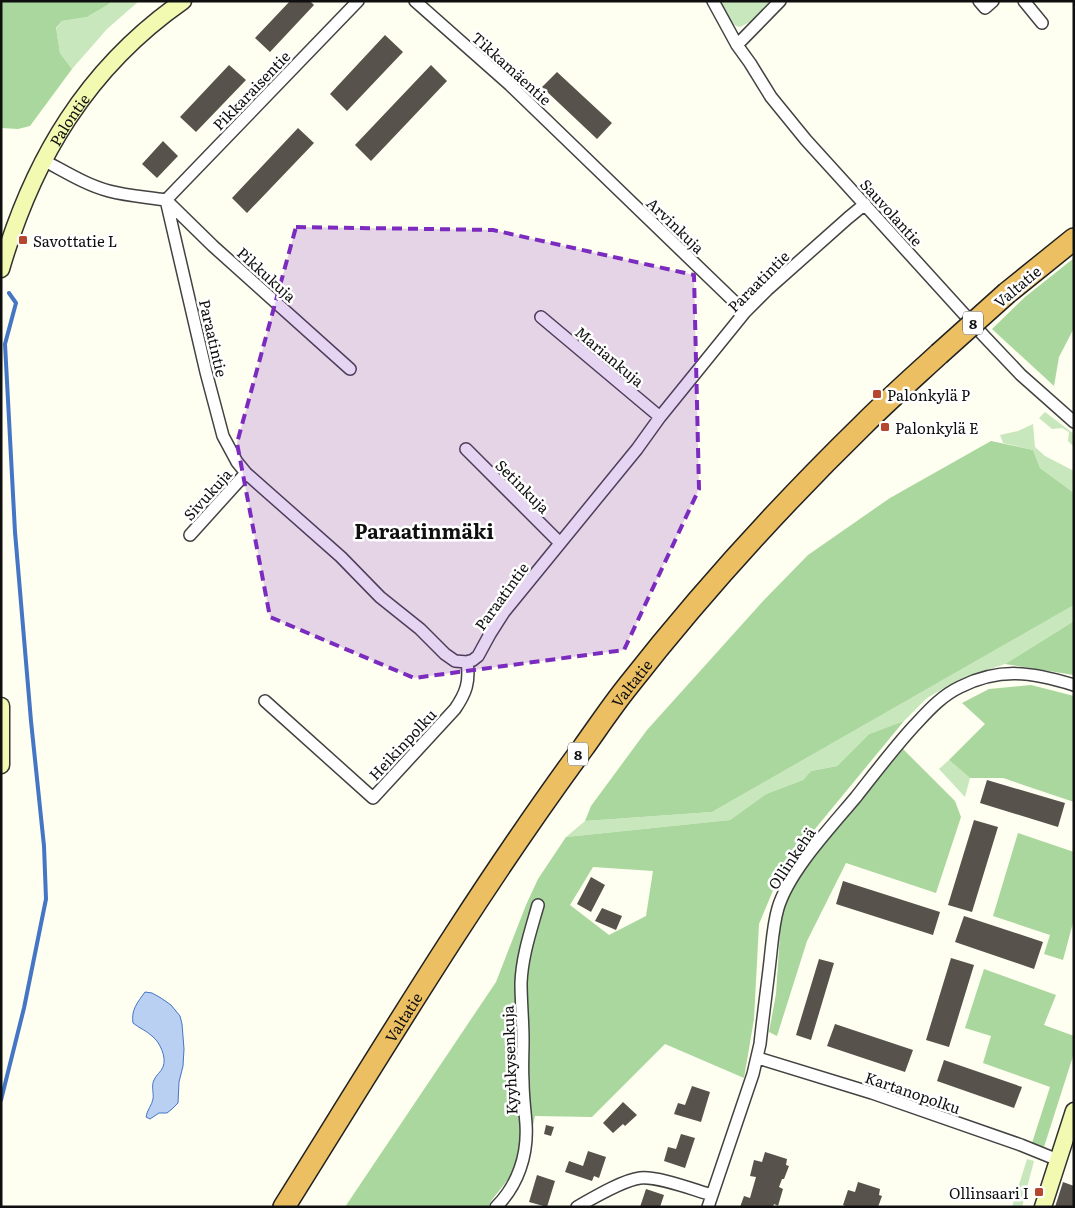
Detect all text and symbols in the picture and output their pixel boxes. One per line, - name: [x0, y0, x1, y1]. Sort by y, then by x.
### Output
- street label: Tikkamäentie: [467, 26, 557, 110]
- street label: Pikkaraisentie: [207, 45, 295, 135]
- street label: Palontie: [43, 88, 94, 150]
- street label: Sauvolantie: [855, 173, 929, 251]
- street label: Arvinkuja: [642, 192, 711, 259]
- place label: Savottatie L: [33, 229, 117, 252]
- marker: Savottatie L: [17, 234, 29, 246]
- street label: Pikkukuja: [232, 241, 302, 307]
- street label: Paraatintie: [722, 245, 794, 317]
- street label: Valtatie: [988, 259, 1046, 313]
- street label: Paraatintie: [194, 297, 234, 379]
- road number: 8: [963, 312, 983, 334]
- street label: Mariankuja: [571, 320, 650, 392]
- place label: Palonkylä P: [887, 383, 970, 406]
- marker: Palonkylä P: [871, 388, 883, 400]
- place label: Palonkylä E: [895, 416, 978, 439]
- marker: Palonkylä E: [879, 421, 891, 433]
- street label: Setinkuja: [491, 454, 556, 519]
- street label: Sivukuja: [177, 462, 237, 525]
- district label: Paraatinmäki: [354, 515, 494, 545]
- street label: Paraatintie: [468, 557, 534, 635]
- street label: Valtatie: [605, 653, 657, 711]
- street label: Heikinpolku: [363, 703, 442, 785]
- road number: 8: [568, 742, 588, 766]
- street label: Ollinkehä: [762, 821, 821, 894]
- street label: Valtatie: [378, 987, 427, 1046]
- street label: Kyyhkysenkuja: [496, 1004, 522, 1115]
- street label: Kartanopolku: [862, 1065, 964, 1119]
- place label: Ollinsaari I: [949, 1181, 1029, 1204]
- marker: Ollinsaari I: [1033, 1186, 1045, 1198]

